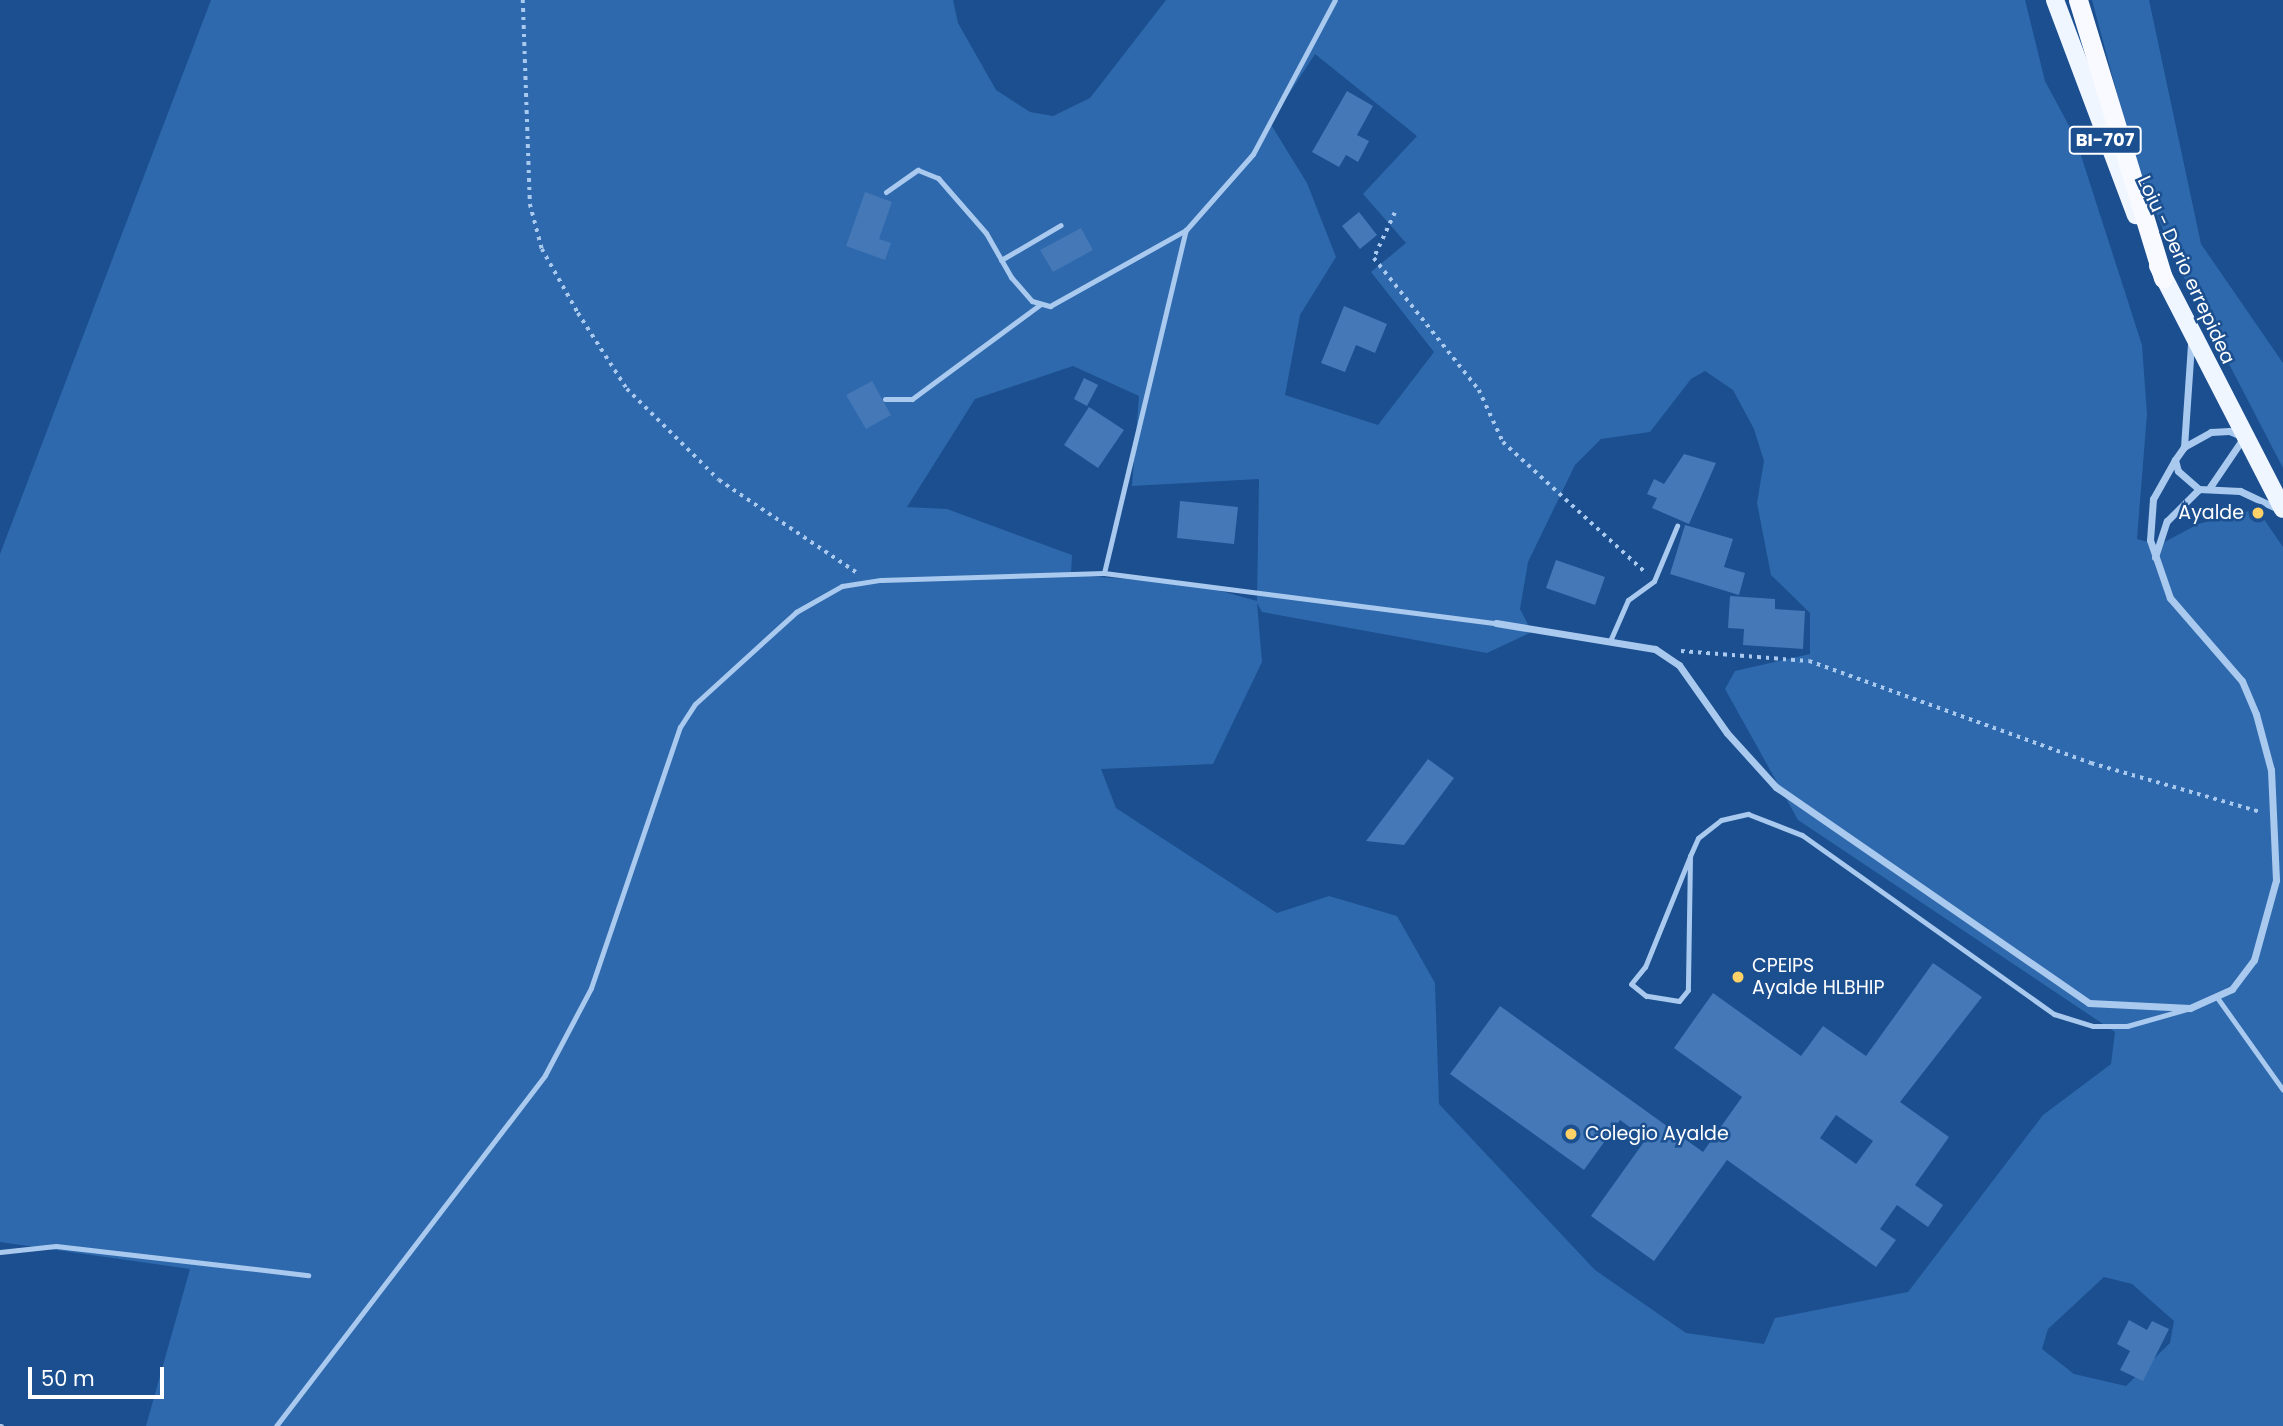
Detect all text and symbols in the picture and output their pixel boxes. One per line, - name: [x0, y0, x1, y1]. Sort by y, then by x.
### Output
- road number: BI-707: [2068, 125, 2142, 154]
- street label: Loiu - Derio errepidea: [2132, 172, 2240, 368]
- place label: Ayalde: [2178, 502, 2244, 524]
- marker: Ayalde: [2250, 505, 2266, 521]
- place label: CPEIPS Ayalde HLBHIP: [1752, 955, 1885, 999]
- marker: CPEIPS Ayalde HLBHIP: [1730, 969, 1746, 985]
- place label: Colegio Ayalde: [1585, 1123, 1729, 1145]
- marker: Colegio Ayalde: [1563, 1126, 1579, 1142]
- scale bar: [32, 1352, 168, 1396]
- text: 50 m: [41, 1364, 95, 1393]

